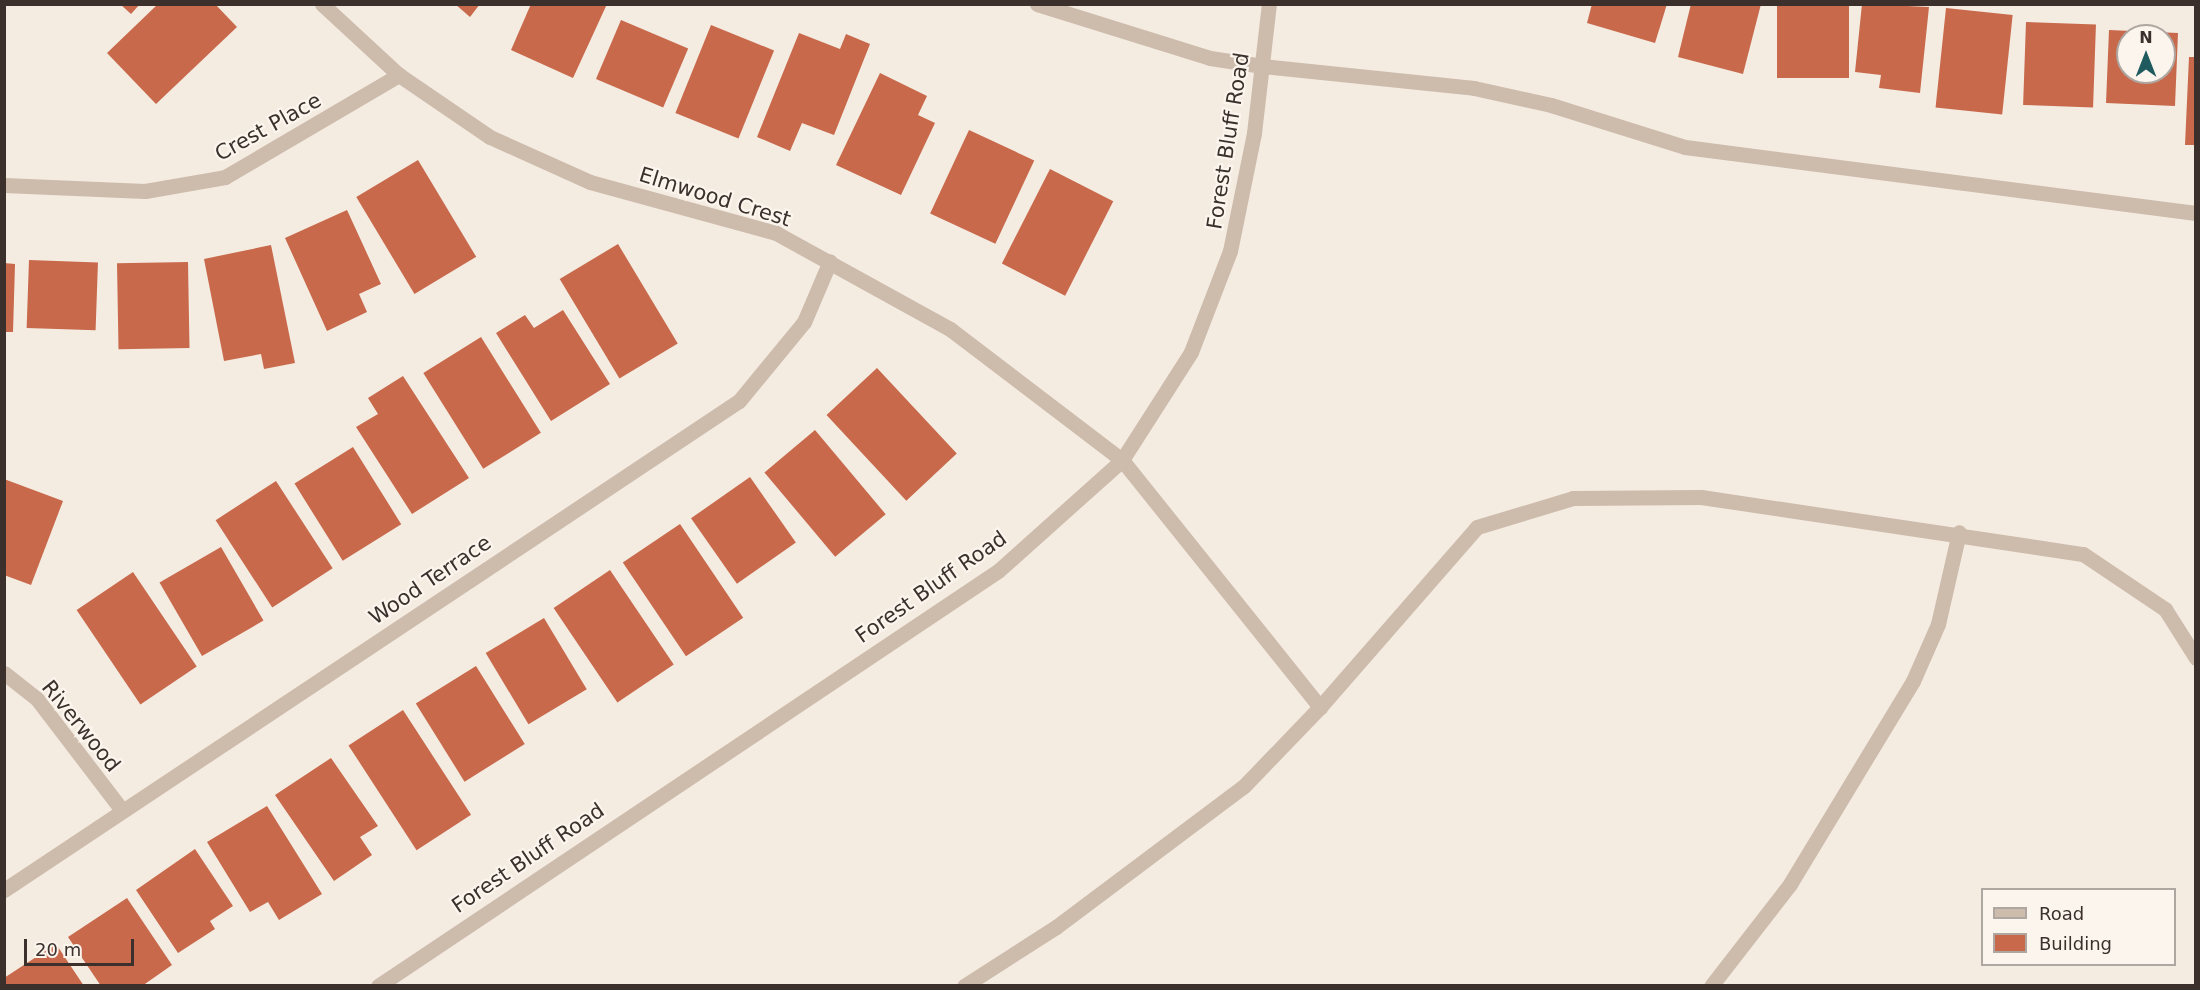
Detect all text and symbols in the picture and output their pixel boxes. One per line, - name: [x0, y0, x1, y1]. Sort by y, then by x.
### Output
- north arrow: [2116, 24, 2176, 84]
- text: N: [2139, 28, 2153, 47]
- street label: Forest Bluff Road: [1202, 51, 1254, 231]
- street label: Crest Place: [211, 88, 325, 166]
- street label: Elmwood Crest: [636, 162, 794, 232]
- street label: Forest Bluff Road: [851, 525, 1011, 649]
- street label: Wood Terrace: [364, 530, 496, 630]
- street label: Riverwood: [36, 675, 126, 777]
- street label: Forest Bluff Road: [447, 798, 609, 918]
- legend: [1981, 888, 2176, 966]
- text: Road: [2039, 903, 2084, 924]
- scale bar: [27, 927, 136, 965]
- text: Building: [2039, 933, 2112, 954]
- text: 20 m: [35, 939, 81, 960]

